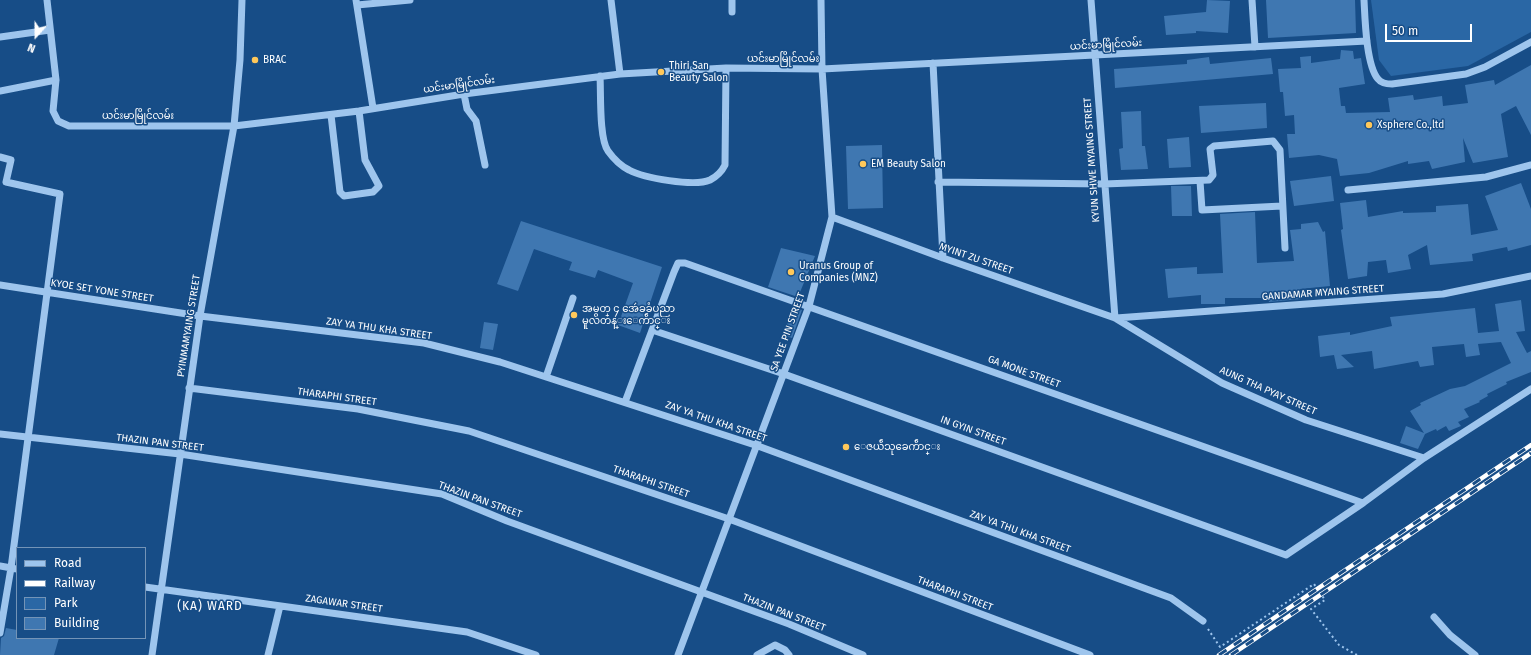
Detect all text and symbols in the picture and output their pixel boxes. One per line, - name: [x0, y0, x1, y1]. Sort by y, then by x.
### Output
- north arrow: [16, 16, 56, 56]
- scale bar: [1387, 16, 1474, 42]
- text: 50 m: [1392, 24, 1418, 38]
- street label: ယင်းမာမြိုင်လမ်း: [1070, 37, 1142, 53]
- text: N: [26, 40, 37, 55]
- street label: ယင်းမာမြိုင်လမ်း: [747, 53, 819, 65]
- place label: BRAC: [263, 54, 286, 66]
- marker: BRAC: [250, 55, 260, 65]
- place label: Thiri San Beauty Salon: [669, 60, 728, 84]
- marker: Thiri San Beauty Salon: [656, 67, 666, 77]
- street label: ယင်းမာမြိုင်လမ်း: [422, 74, 496, 96]
- street label: KYUN SHWE MYAING STREET: [1082, 97, 1102, 223]
- street label: ယင်းမာမြိုင်လမ်း: [102, 110, 174, 122]
- place label: Xsphere Co.,ltd: [1377, 119, 1444, 131]
- marker: Xsphere Co.,ltd: [1364, 120, 1374, 130]
- place label: EM Beauty Salon: [871, 158, 946, 170]
- marker: EM Beauty Salon: [858, 159, 868, 169]
- street label: MYINT ZU STREET: [937, 241, 1015, 277]
- place label: Uranus Group of Companies (MNZ): [799, 260, 878, 284]
- marker: Uranus Group of Companies (MNZ): [786, 267, 796, 277]
- street label: PYINMAMYAING STREET: [175, 274, 203, 378]
- street label: KYOE SET YONE STREET: [50, 277, 154, 305]
- street label: GANDAMAR MYAING STREET: [1261, 283, 1385, 303]
- street label: SA YEE PIN STREET: [768, 291, 808, 373]
- place label: အမွတ္ ၄ အေဴခခံပညာ မူလတန္းေကဵာင္း: [582, 303, 675, 326]
- marker: အမွတ္ ၄ အေဴခခံပညာ မူလတန္းေကဵာင္း: [569, 310, 579, 320]
- street label: ZAY YA THU KHA STREET: [325, 316, 433, 342]
- street label: GA MONE STREET: [986, 353, 1062, 391]
- street label: AUNG THA PYAY STREET: [1218, 364, 1318, 418]
- street label: THARAPHI STREET: [297, 385, 377, 409]
- street label: ZAY YA THU KHA STREET: [664, 399, 768, 445]
- street label: IN GYIN STREET: [939, 414, 1007, 448]
- street label: THAZIN PAN STREET: [116, 432, 204, 454]
- place label: ေဇယဵသုခေကဵာင္း: [854, 441, 940, 453]
- marker: ေဇယဵသုခေကဵာင္း: [841, 442, 851, 452]
- street label: THARAPHI STREET: [611, 463, 691, 501]
- street label: THAZIN PAN STREET: [437, 479, 523, 521]
- street label: ZAY YA THU KHA STREET: [968, 508, 1072, 556]
- legend: [16, 547, 146, 639]
- text: Road: [54, 556, 82, 570]
- street label: THARAPHI STREET: [916, 574, 994, 614]
- text: Railway: [54, 576, 95, 590]
- street label: THAZIN PAN STREET: [741, 592, 827, 634]
- street label: ZAGAWAR STREET: [305, 593, 383, 615]
- text: Park: [54, 596, 78, 610]
- district label: (KA) WARD: [177, 600, 243, 614]
- text: Building: [54, 616, 99, 630]

